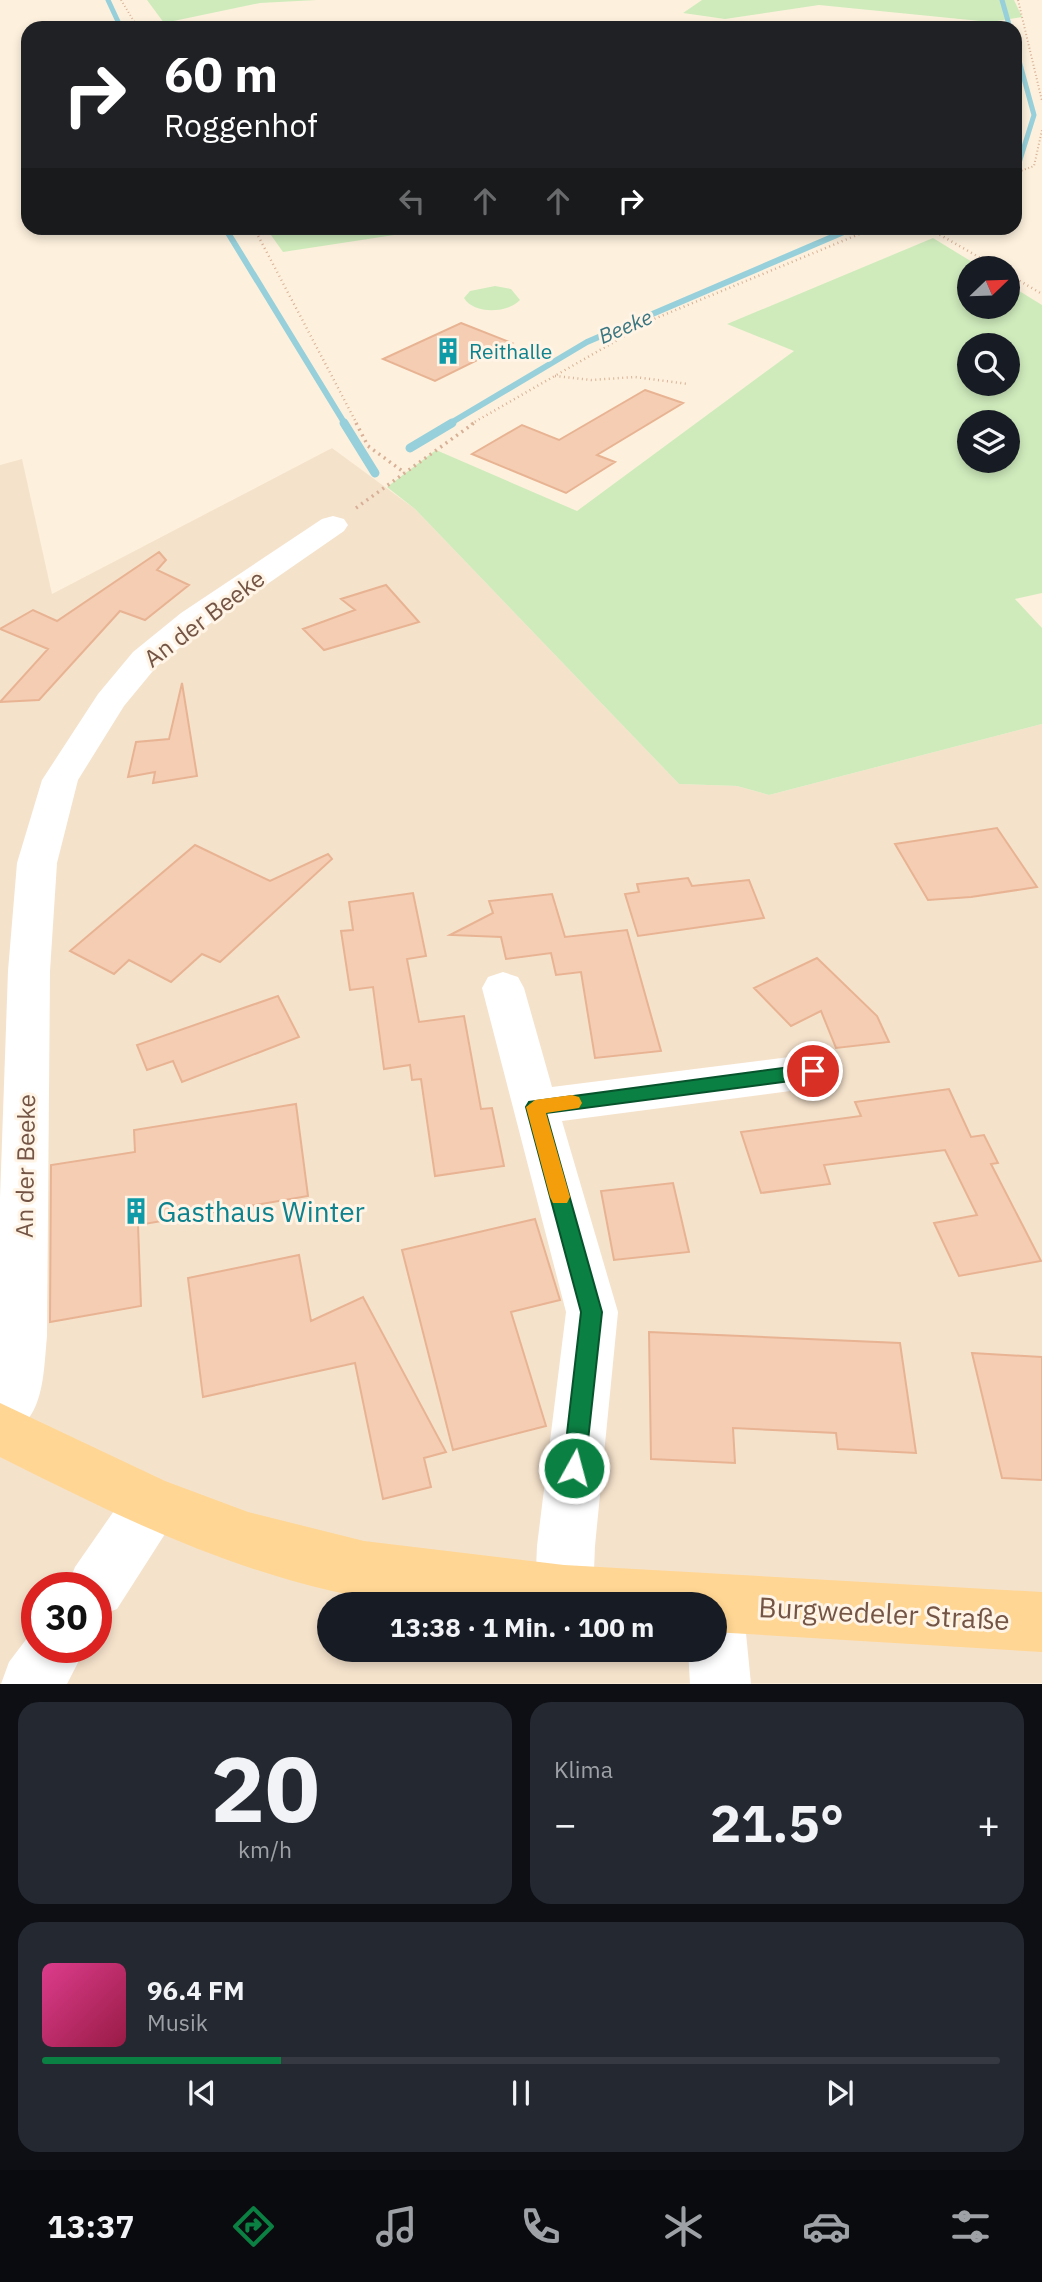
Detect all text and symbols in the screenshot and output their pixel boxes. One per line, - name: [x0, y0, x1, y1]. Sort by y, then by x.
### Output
- text: 60 m: [164, 42, 278, 105]
- icon: right: [49, 49, 140, 140]
- text: Roggenhof: [164, 104, 318, 146]
- icon: left: [393, 182, 431, 220]
- icon: ahead: [466, 182, 504, 220]
- icon: ahead: [539, 182, 577, 220]
- icon: right: [612, 182, 650, 220]
- north arrow: [957, 256, 1020, 318]
- map controls: [957, 256, 1020, 473]
- water label: Beeke: [594, 302, 656, 350]
- button: search: [957, 333, 1020, 396]
- building icon: Reithalle: [433, 336, 463, 366]
- place label: Reithalle: [469, 337, 552, 365]
- button: layers: [957, 410, 1020, 473]
- street label: An der Beeke: [137, 562, 271, 674]
- pin: [783, 1041, 843, 1101]
- icon: arrive: [794, 1052, 832, 1090]
- street label: An der Beeke: [8, 1094, 42, 1238]
- place label: Gasthaus Winter: [157, 1193, 365, 1230]
- building icon: Gasthaus Winter: [121, 1196, 151, 1226]
- position arrow: [537, 1431, 611, 1505]
- speed limit sign: 30: [21, 1572, 112, 1663]
- street label: Burgwedeler Straße: [757, 1588, 1011, 1638]
- text: 13:38 · 1 Min. · 100 m: [390, 1610, 654, 1644]
- text: 20: [210, 1729, 320, 1847]
- text: Klima: [554, 1754, 613, 1784]
- text: 21.5°: [710, 1789, 844, 1856]
- text: −: [554, 1799, 577, 1848]
- text: +: [977, 1799, 1000, 1848]
- text: km/h: [238, 1834, 292, 1864]
- text: 96.4 FM: [147, 1973, 245, 2007]
- text: Musik: [147, 2007, 208, 2037]
- icon: previous: [183, 2074, 221, 2112]
- icon: pause: [502, 2074, 540, 2112]
- icon: next: [821, 2074, 859, 2112]
- icon: directions: [229, 2202, 278, 2251]
- icon: music: [372, 2202, 421, 2251]
- icon: phone: [516, 2202, 565, 2251]
- icon: climate: [659, 2202, 708, 2251]
- icon: car: [802, 2202, 851, 2251]
- icon: filters: [946, 2202, 995, 2251]
- text: 13:37: [47, 2205, 135, 2247]

